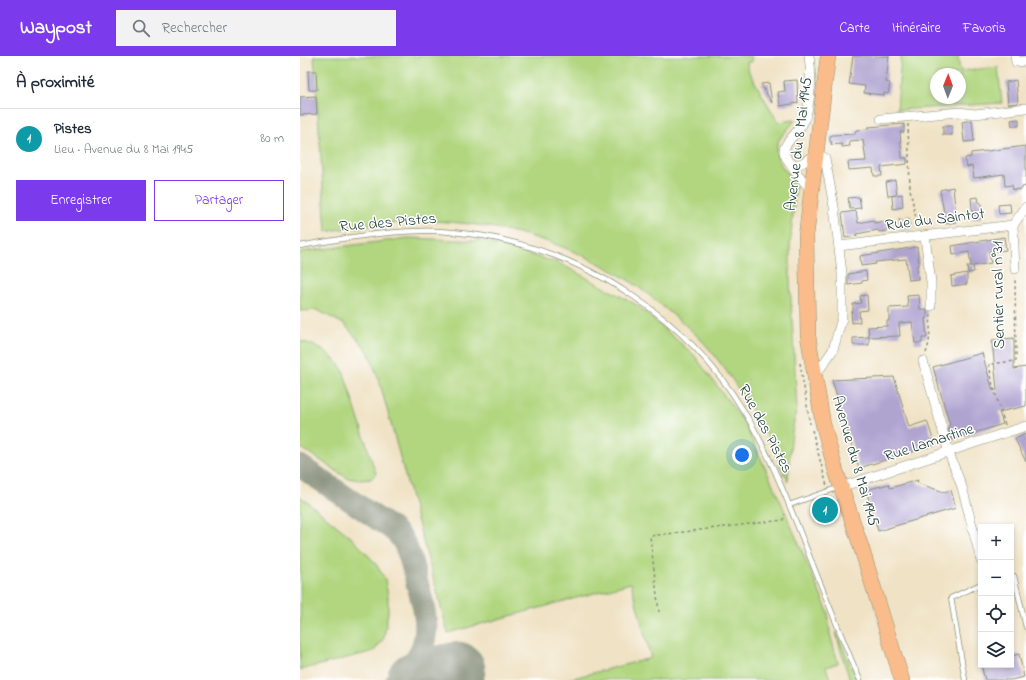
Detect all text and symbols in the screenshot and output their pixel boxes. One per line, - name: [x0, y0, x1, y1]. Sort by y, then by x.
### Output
- search box: [116, 10, 396, 46]
- text: Waypost: [20, 15, 92, 42]
- icon: search: [130, 17, 152, 39]
- text: Rechercher: [162, 17, 227, 39]
- text: Carte: [839, 18, 870, 39]
- text: Itinéraire: [892, 18, 941, 39]
- text: Favoris: [963, 18, 1006, 39]
- north arrow: [930, 68, 966, 104]
- text: À proximité: [16, 70, 94, 95]
- street label: Avenue du 8 Mai 1945: [779, 76, 819, 212]
- text: Pistes: [54, 118, 92, 140]
- text: 1: [27, 129, 31, 148]
- text: 80 m: [260, 129, 284, 148]
- text: Lieu · Avenue du 8 Mai 1945: [54, 140, 193, 159]
- button: Enregistrer: [16, 180, 146, 221]
- button: Partager: [154, 180, 284, 221]
- street label: Rue du Saintot: [884, 202, 987, 238]
- street label: Rue des Pistes: [338, 207, 438, 239]
- street label: Sentier rural n°31: [986, 241, 1012, 349]
- street label: Rue des Pistes: [732, 380, 798, 478]
- street label: Avenue du 8 Mai 1945: [825, 393, 885, 529]
- street label: Rue Lamartine: [881, 417, 978, 469]
- your location: [732, 445, 752, 465]
- pin: 1: [812, 495, 838, 525]
- map controls: [978, 524, 1014, 668]
- button: +: [978, 524, 1014, 560]
- button: −: [978, 560, 1014, 596]
- button: locate: [978, 596, 1014, 632]
- button: layers: [978, 632, 1014, 668]

